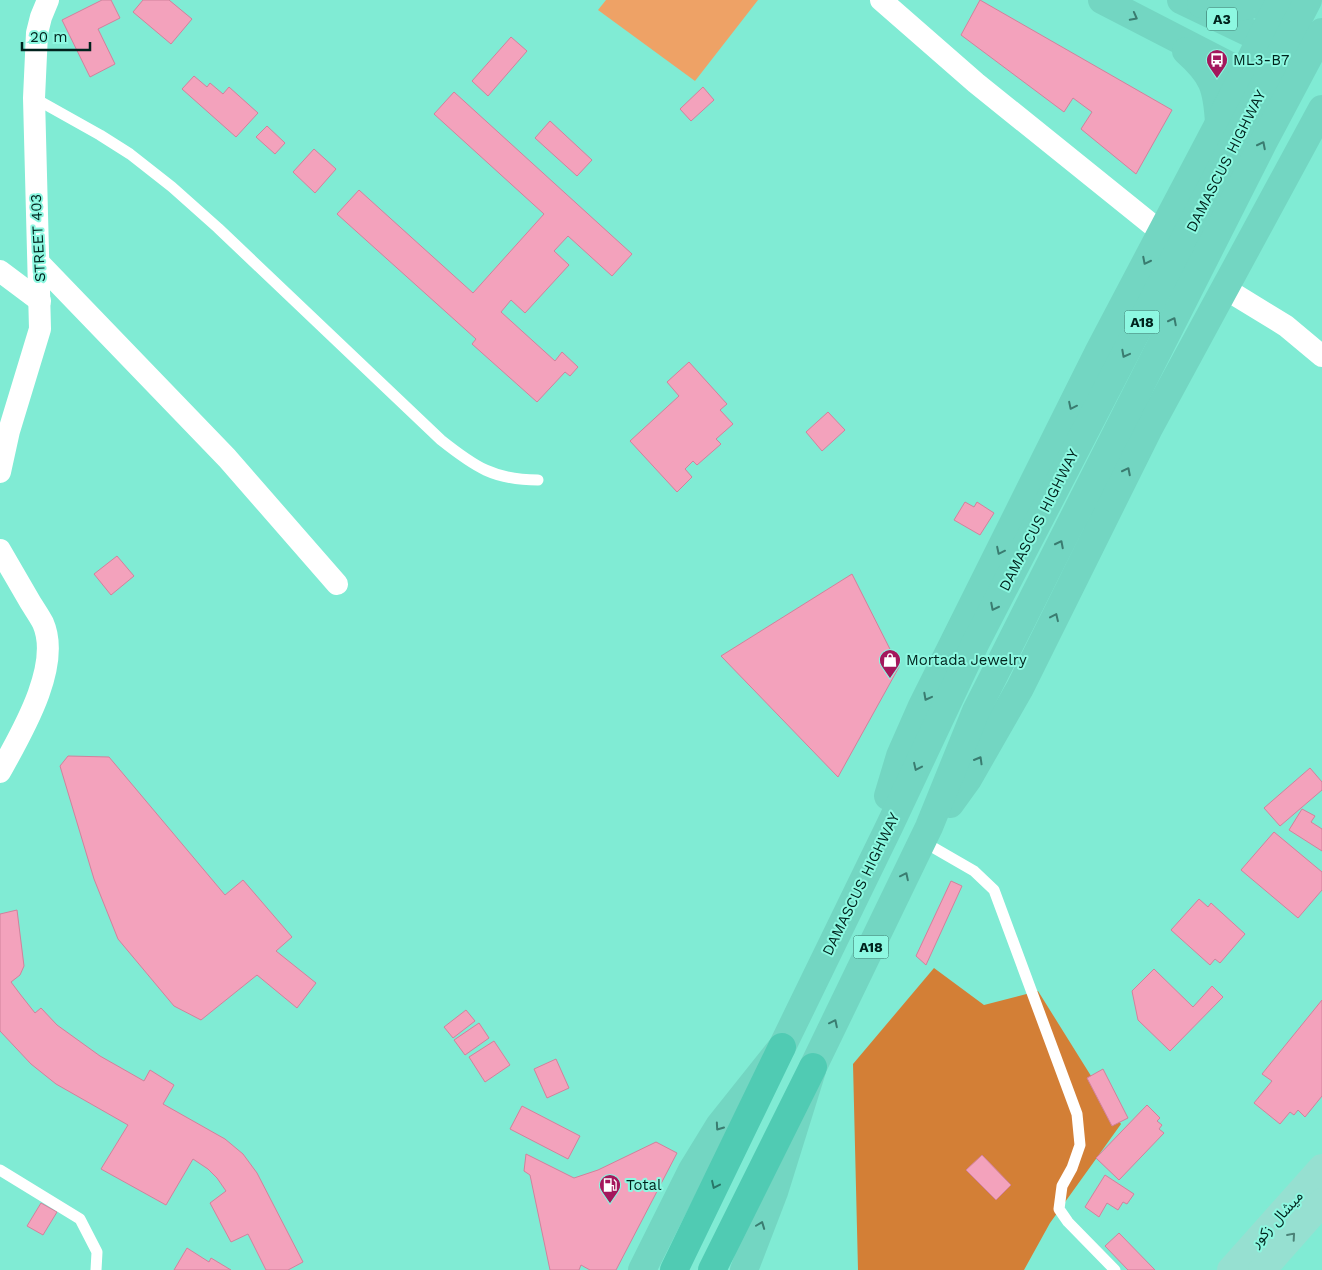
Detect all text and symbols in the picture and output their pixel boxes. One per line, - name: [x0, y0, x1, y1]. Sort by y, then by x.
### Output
- road number: A3: [1207, 8, 1237, 30]
- one-way arrow: [1129, 11, 1138, 21]
- scale bar: [22, 20, 90, 52]
- text: 20 m: [30, 28, 68, 46]
- bus stop icon: ML3-B7: [1205, 48, 1229, 79]
- place label: ML3-B7: [1233, 51, 1289, 69]
- street label: DAMASCUS HIGHWAY: [1182, 87, 1270, 235]
- one-way arrow: [1256, 141, 1266, 150]
- street label: STREET 403: [27, 194, 49, 282]
- one-way arrow: [1142, 256, 1152, 265]
- road number: A18: [1124, 311, 1160, 334]
- one-way arrow: [1167, 317, 1177, 326]
- one-way arrow: [1121, 349, 1131, 358]
- one-way arrow: [1068, 401, 1078, 410]
- street label: DAMASCUS HIGHWAY: [995, 446, 1083, 594]
- one-way arrow: [1121, 467, 1131, 476]
- one-way arrow: [1054, 540, 1064, 549]
- one-way arrow: [995, 546, 1006, 555]
- one-way arrow: [990, 602, 1000, 611]
- one-way arrow: [1048, 613, 1058, 622]
- shop icon: Mortada Jewelry: [878, 648, 902, 679]
- place label: Mortada Jewelry: [906, 651, 1027, 669]
- one-way arrow: [923, 691, 933, 700]
- one-way arrow: [973, 757, 983, 766]
- one-way arrow: [913, 762, 923, 771]
- street label: DAMASCUS HIGHWAY: [819, 809, 904, 958]
- one-way arrow: [899, 873, 909, 882]
- road number: A18: [854, 936, 888, 959]
- one-way arrow: [828, 1019, 838, 1028]
- one-way arrow: [716, 1121, 725, 1131]
- fuel station icon: Total: [598, 1173, 622, 1204]
- place label: Total: [626, 1176, 662, 1194]
- one-way arrow: [711, 1180, 721, 1189]
- street label: ميشال زكور: [1246, 1187, 1307, 1252]
- one-way arrow: [755, 1221, 765, 1229]
- one-way arrow: [1286, 1233, 1295, 1242]

